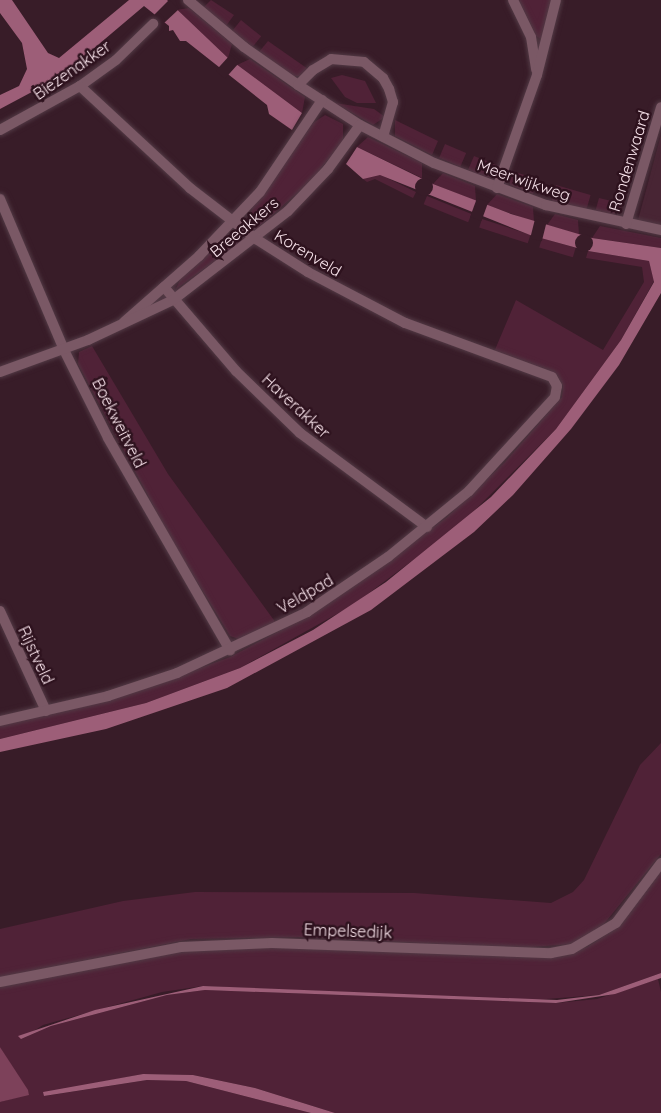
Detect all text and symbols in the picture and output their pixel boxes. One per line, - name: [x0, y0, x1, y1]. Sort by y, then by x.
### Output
- street label: Biezenakker: [30, 36, 114, 104]
- street label: Rondenwaard: [605, 108, 653, 214]
- street label: Meerwijkweg: [475, 155, 573, 205]
- street label: Breeakkers: [206, 193, 282, 261]
- street label: Korenveld: [271, 226, 345, 280]
- street label: Haverakker: [258, 370, 334, 442]
- street label: Boekweitveld: [88, 375, 150, 471]
- street label: Veldpad: [274, 570, 336, 618]
- street label: Rijstveld: [14, 623, 58, 687]
- street label: Empelsedijk: [303, 920, 393, 942]

